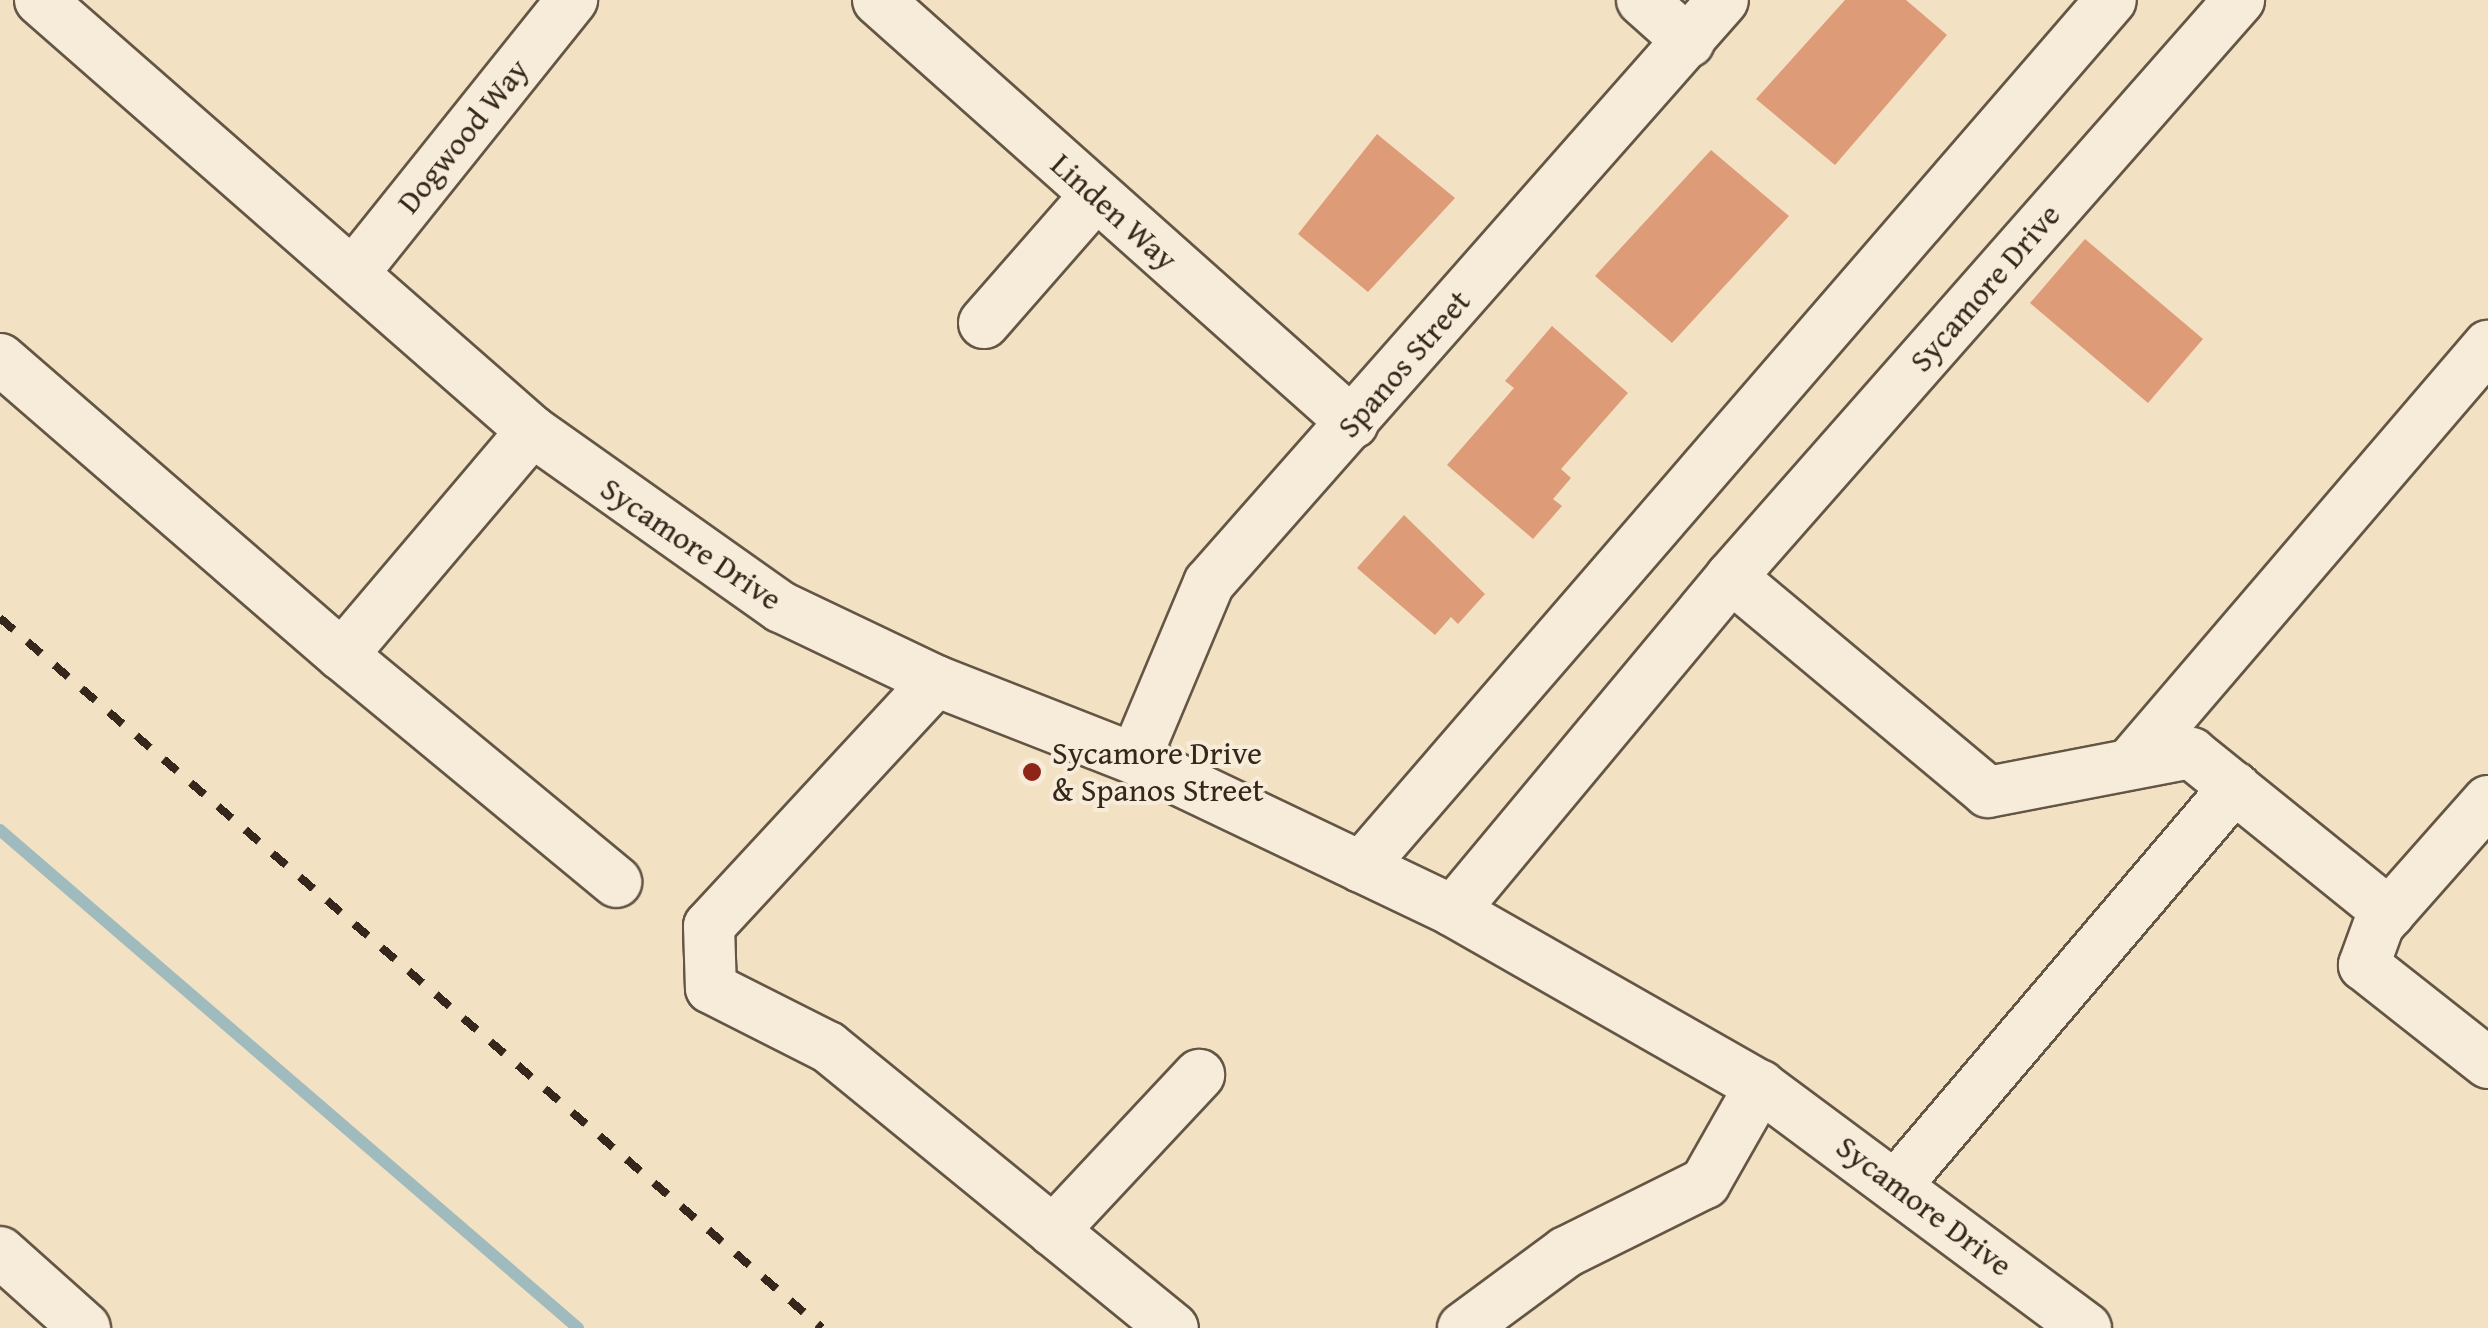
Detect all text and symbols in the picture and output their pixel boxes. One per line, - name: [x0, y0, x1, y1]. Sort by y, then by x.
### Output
- street label: Dogwood Way: [389, 51, 537, 221]
- street label: Linden Way: [1043, 145, 1185, 279]
- street label: Sycamore Drive: [1902, 196, 2068, 380]
- street label: Spanos Street: [1329, 282, 1479, 446]
- street label: Sycamore Drive: [593, 469, 789, 619]
- place label: Sycamore Drive & Spanos Street: [1052, 735, 1264, 810]
- marker: Sycamore Drive & Spanos Street: [1021, 761, 1043, 783]
- street label: Sycamore Drive: [1829, 1128, 2019, 1284]

